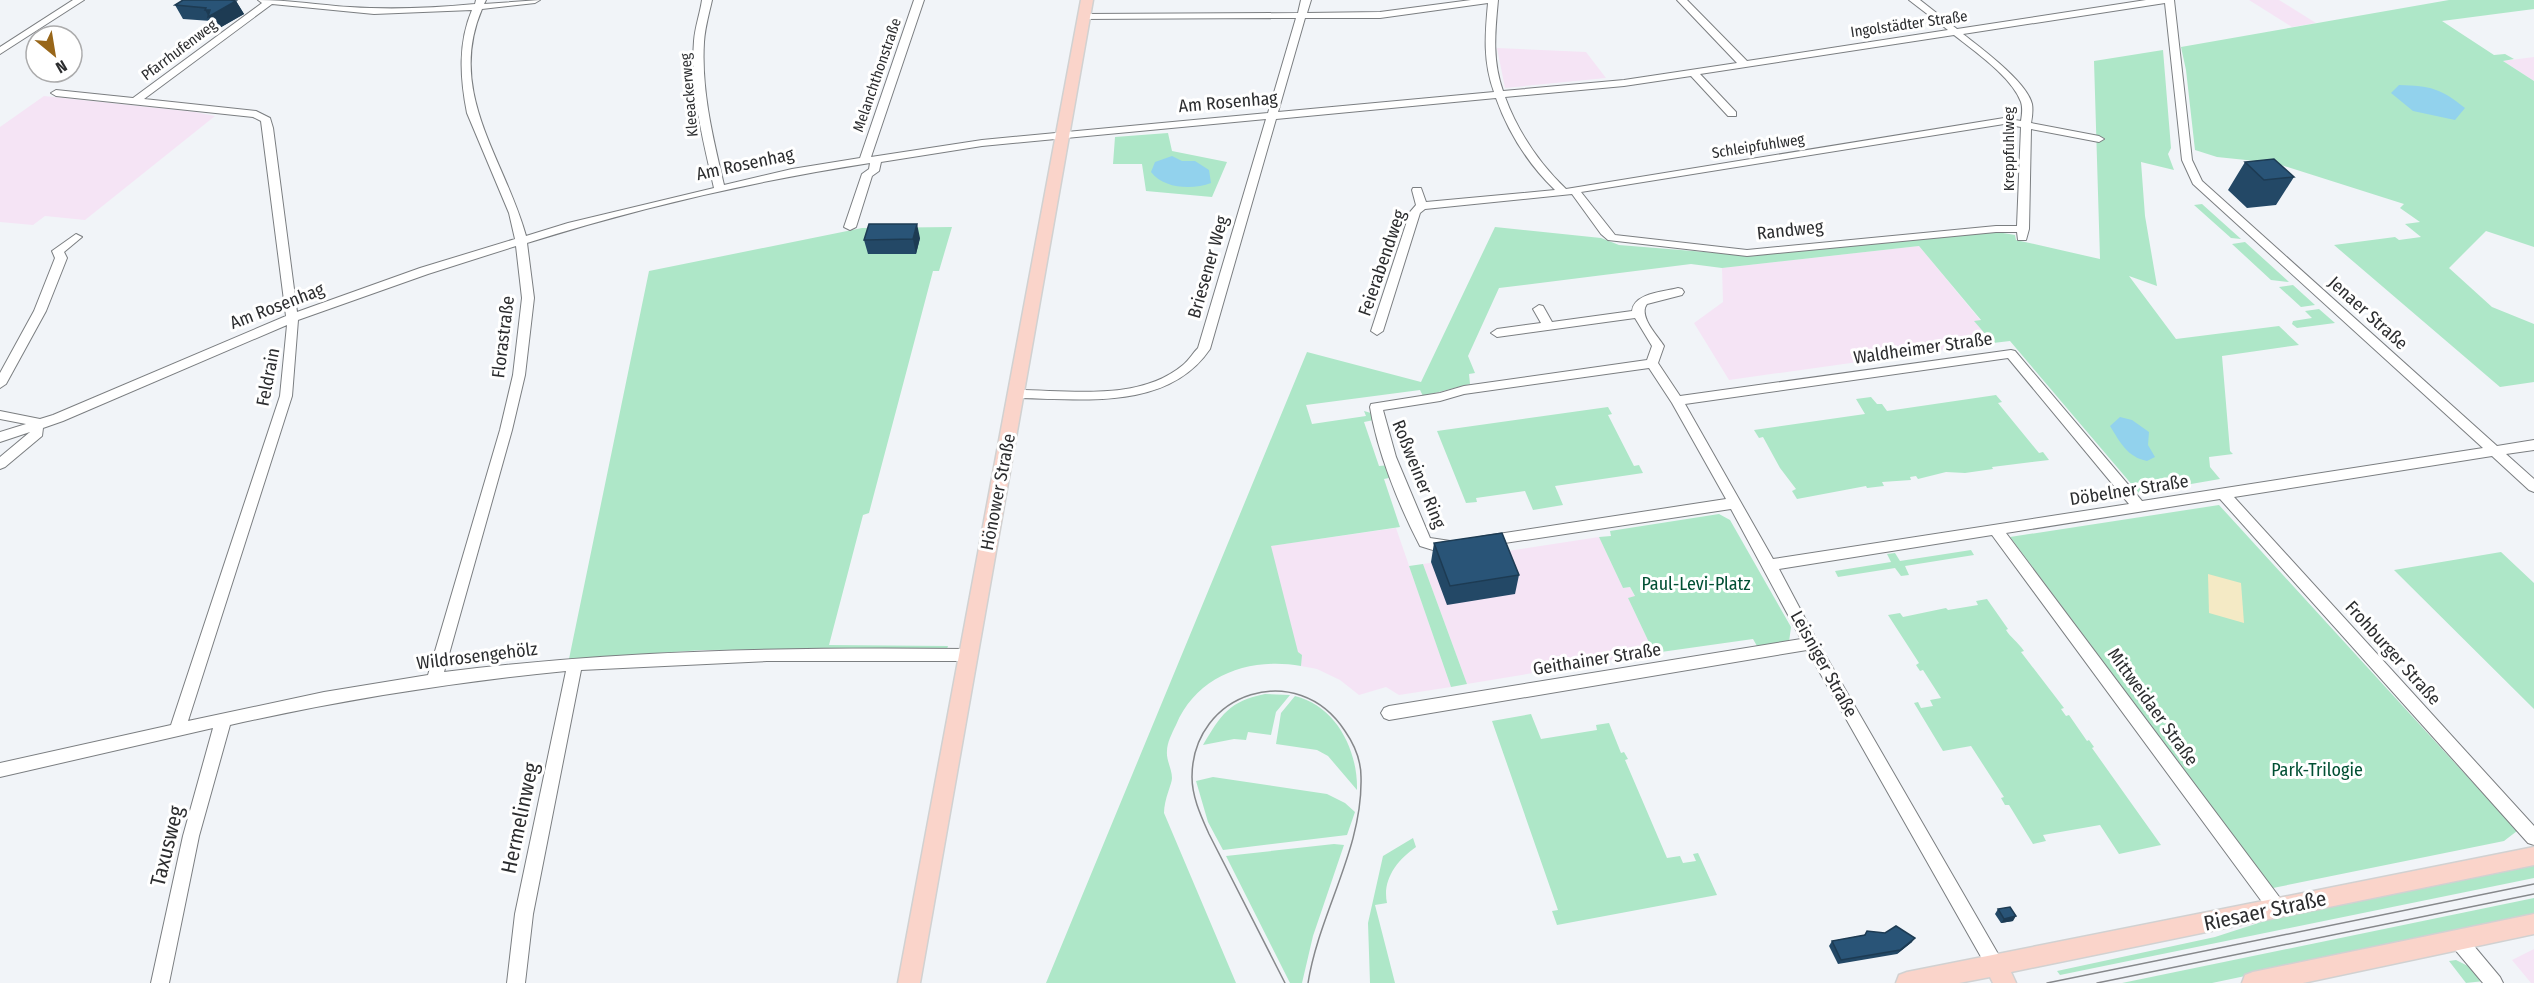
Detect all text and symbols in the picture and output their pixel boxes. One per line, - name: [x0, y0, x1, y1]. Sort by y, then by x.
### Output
- street label: Ingolstädter Straße: [1849, 7, 1969, 41]
- street label: Pfarrhufenweg: [138, 16, 220, 84]
- street label: Melanchthonstraße: [849, 16, 905, 134]
- north arrow: [24, 24, 84, 84]
- street label: Kleeackerweg: [676, 52, 702, 138]
- text: N: [52, 56, 70, 77]
- street label: Am Rosenhag: [1178, 87, 1279, 117]
- street label: Kreppfuhlweg: [2000, 107, 2018, 191]
- street label: Schleipfuhlweg: [1710, 130, 1806, 162]
- street label: Am Rosenhag: [694, 143, 796, 185]
- street label: Feierabendweg: [1354, 207, 1411, 319]
- street label: Briesener Weg: [1183, 213, 1233, 321]
- street label: Randweg: [1756, 216, 1825, 244]
- street label: Jenaer Straße: [2324, 272, 2412, 354]
- street label: Am Rosenhag: [227, 278, 328, 334]
- street label: Florastraße: [487, 294, 519, 379]
- street label: Waldheimer Straße: [1852, 327, 1994, 369]
- street label: Feldrain: [252, 346, 284, 408]
- street label: Roßweiner Ring: [1387, 417, 1451, 532]
- street label: Hönower Straße: [976, 432, 1020, 552]
- street label: Döbelner Straße: [2068, 470, 2190, 510]
- park label: Paul-Levi-Platz: [1641, 573, 1751, 595]
- street label: Frohburger Straße: [2341, 596, 2446, 710]
- street label: Leisniger Straße: [1786, 607, 1862, 721]
- street label: Wildrosengehölz: [415, 638, 539, 674]
- street label: Geithainer Straße: [1531, 638, 1663, 680]
- street label: Mittweidaer Straße: [2103, 644, 2203, 770]
- park label: Park-Trilogie: [2271, 759, 2363, 781]
- street label: Hermelinweg: [496, 760, 544, 876]
- street label: Taxusweg: [144, 803, 190, 889]
- street label: Riesaer Straße: [2201, 885, 2329, 937]

